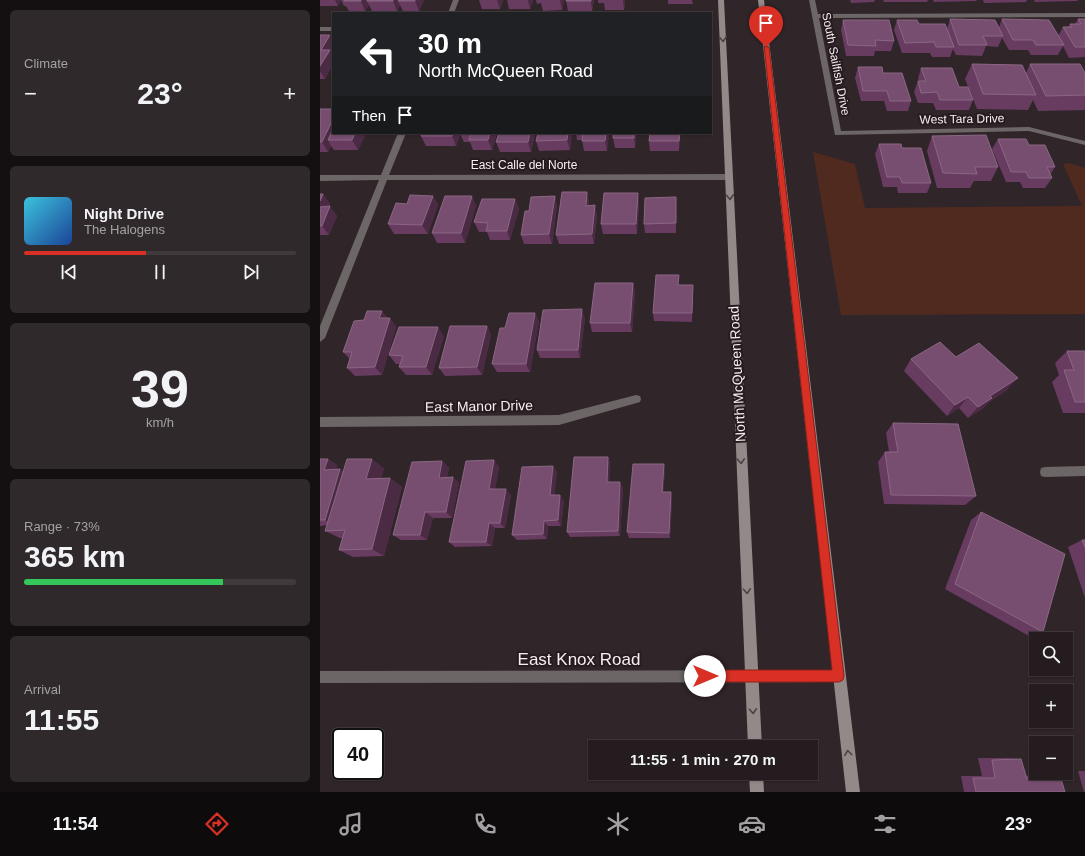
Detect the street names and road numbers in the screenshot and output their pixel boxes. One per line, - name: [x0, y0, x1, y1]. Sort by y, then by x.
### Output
- street label: South Sailfish Drive: [819, 11, 853, 117]
- street label: West Tara Drive: [919, 111, 1005, 127]
- street label: East Calle del Norte: [471, 158, 578, 172]
- street label: North McQueen Road: [725, 306, 749, 442]
- street label: East Manor Drive: [425, 397, 533, 415]
- street label: East Knox Road: [518, 650, 640, 669]

